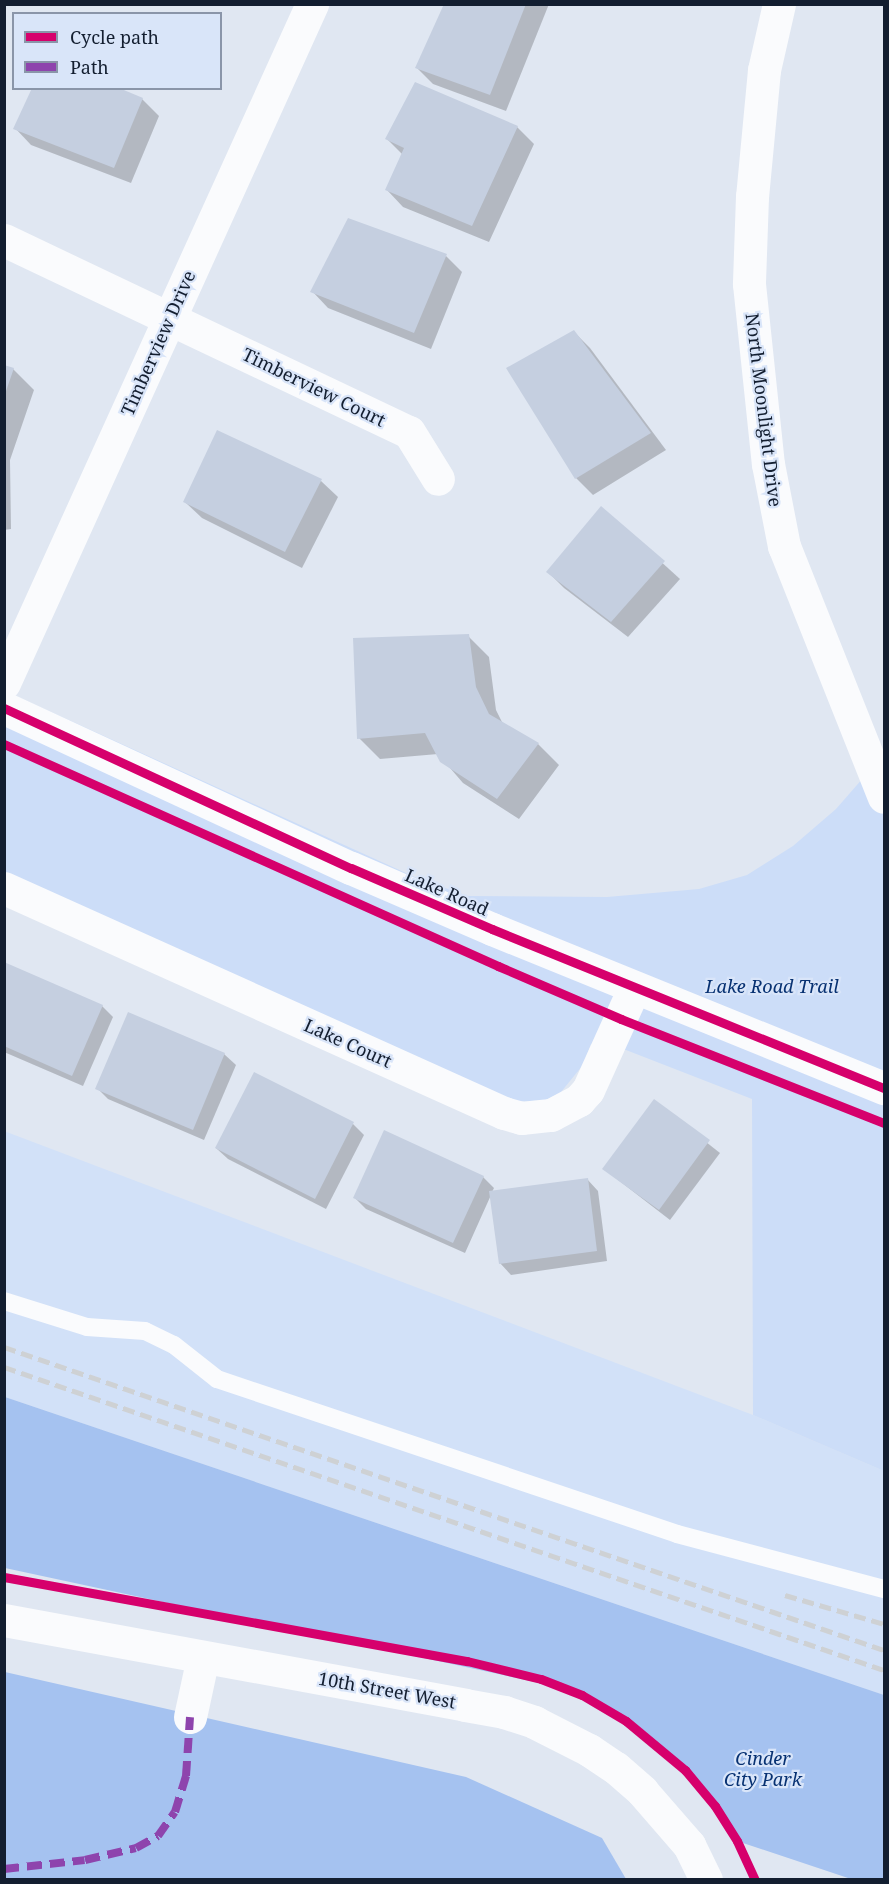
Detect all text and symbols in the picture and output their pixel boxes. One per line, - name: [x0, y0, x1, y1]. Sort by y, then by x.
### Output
- legend: [12, 12, 222, 90]
- text: Cycle path: [70, 25, 159, 49]
- text: Path: [70, 55, 109, 79]
- street label: Timberview Drive: [116, 267, 200, 419]
- street label: North Moonlight Drive: [741, 312, 787, 508]
- street label: Timberview Court: [239, 343, 389, 431]
- street label: Lake Road: [402, 864, 492, 920]
- park label: Lake Road Trail: [705, 975, 839, 997]
- street label: Lake Court: [301, 1014, 395, 1072]
- street label: 10th Street West: [317, 1667, 457, 1713]
- park label: Cinder City Park: [724, 1748, 802, 1790]

